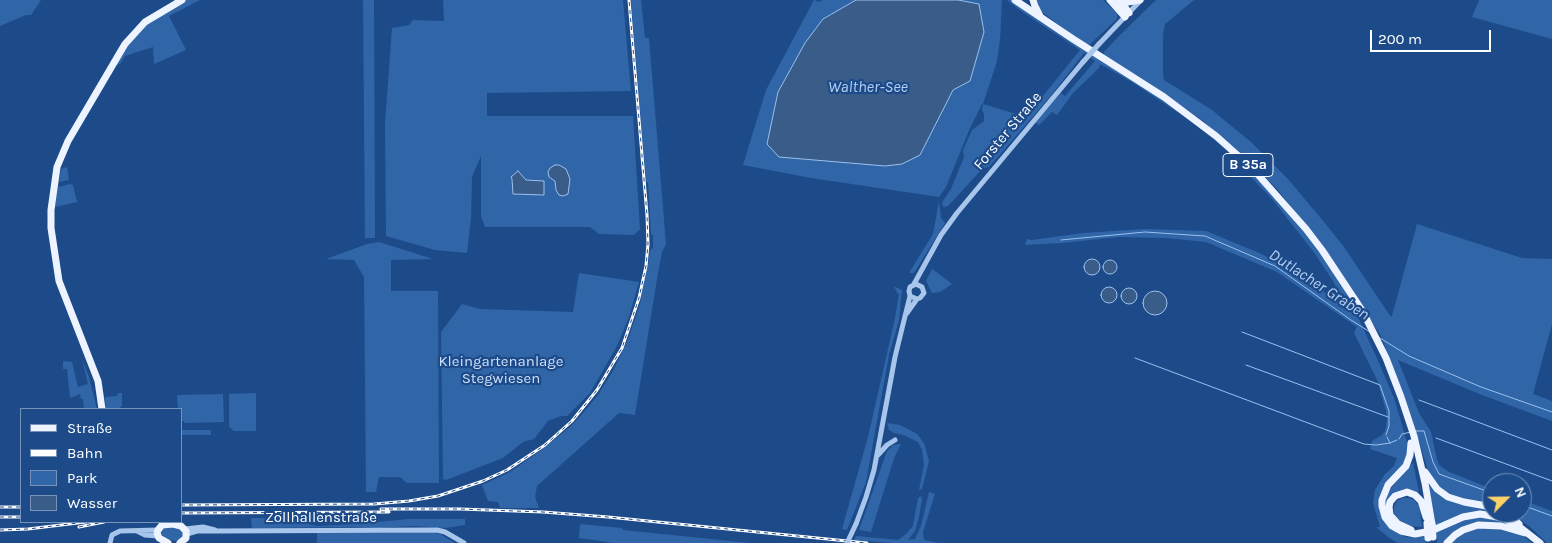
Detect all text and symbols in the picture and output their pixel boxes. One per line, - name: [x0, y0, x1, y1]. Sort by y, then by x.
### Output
- scale bar: [1372, 20, 1493, 52]
- text: 200 m: [1378, 30, 1422, 48]
- water label: Walther-See: [828, 77, 908, 97]
- street label: Forster Straße: [970, 88, 1046, 174]
- road number: B 35a: [1223, 154, 1273, 176]
- water label: Dutlacher Graben: [1265, 245, 1373, 325]
- park label: Kleingartenanlage Stegwiesen: [438, 353, 564, 388]
- legend: [20, 408, 182, 523]
- text: Straße: [67, 419, 112, 437]
- text: Bahn: [67, 444, 103, 462]
- text: Park: [67, 469, 97, 487]
- north arrow: [1482, 473, 1532, 523]
- text: N: [1511, 484, 1530, 500]
- text: Wasser: [67, 494, 117, 512]
- street label: Zollhallenstraße: [265, 509, 377, 527]

